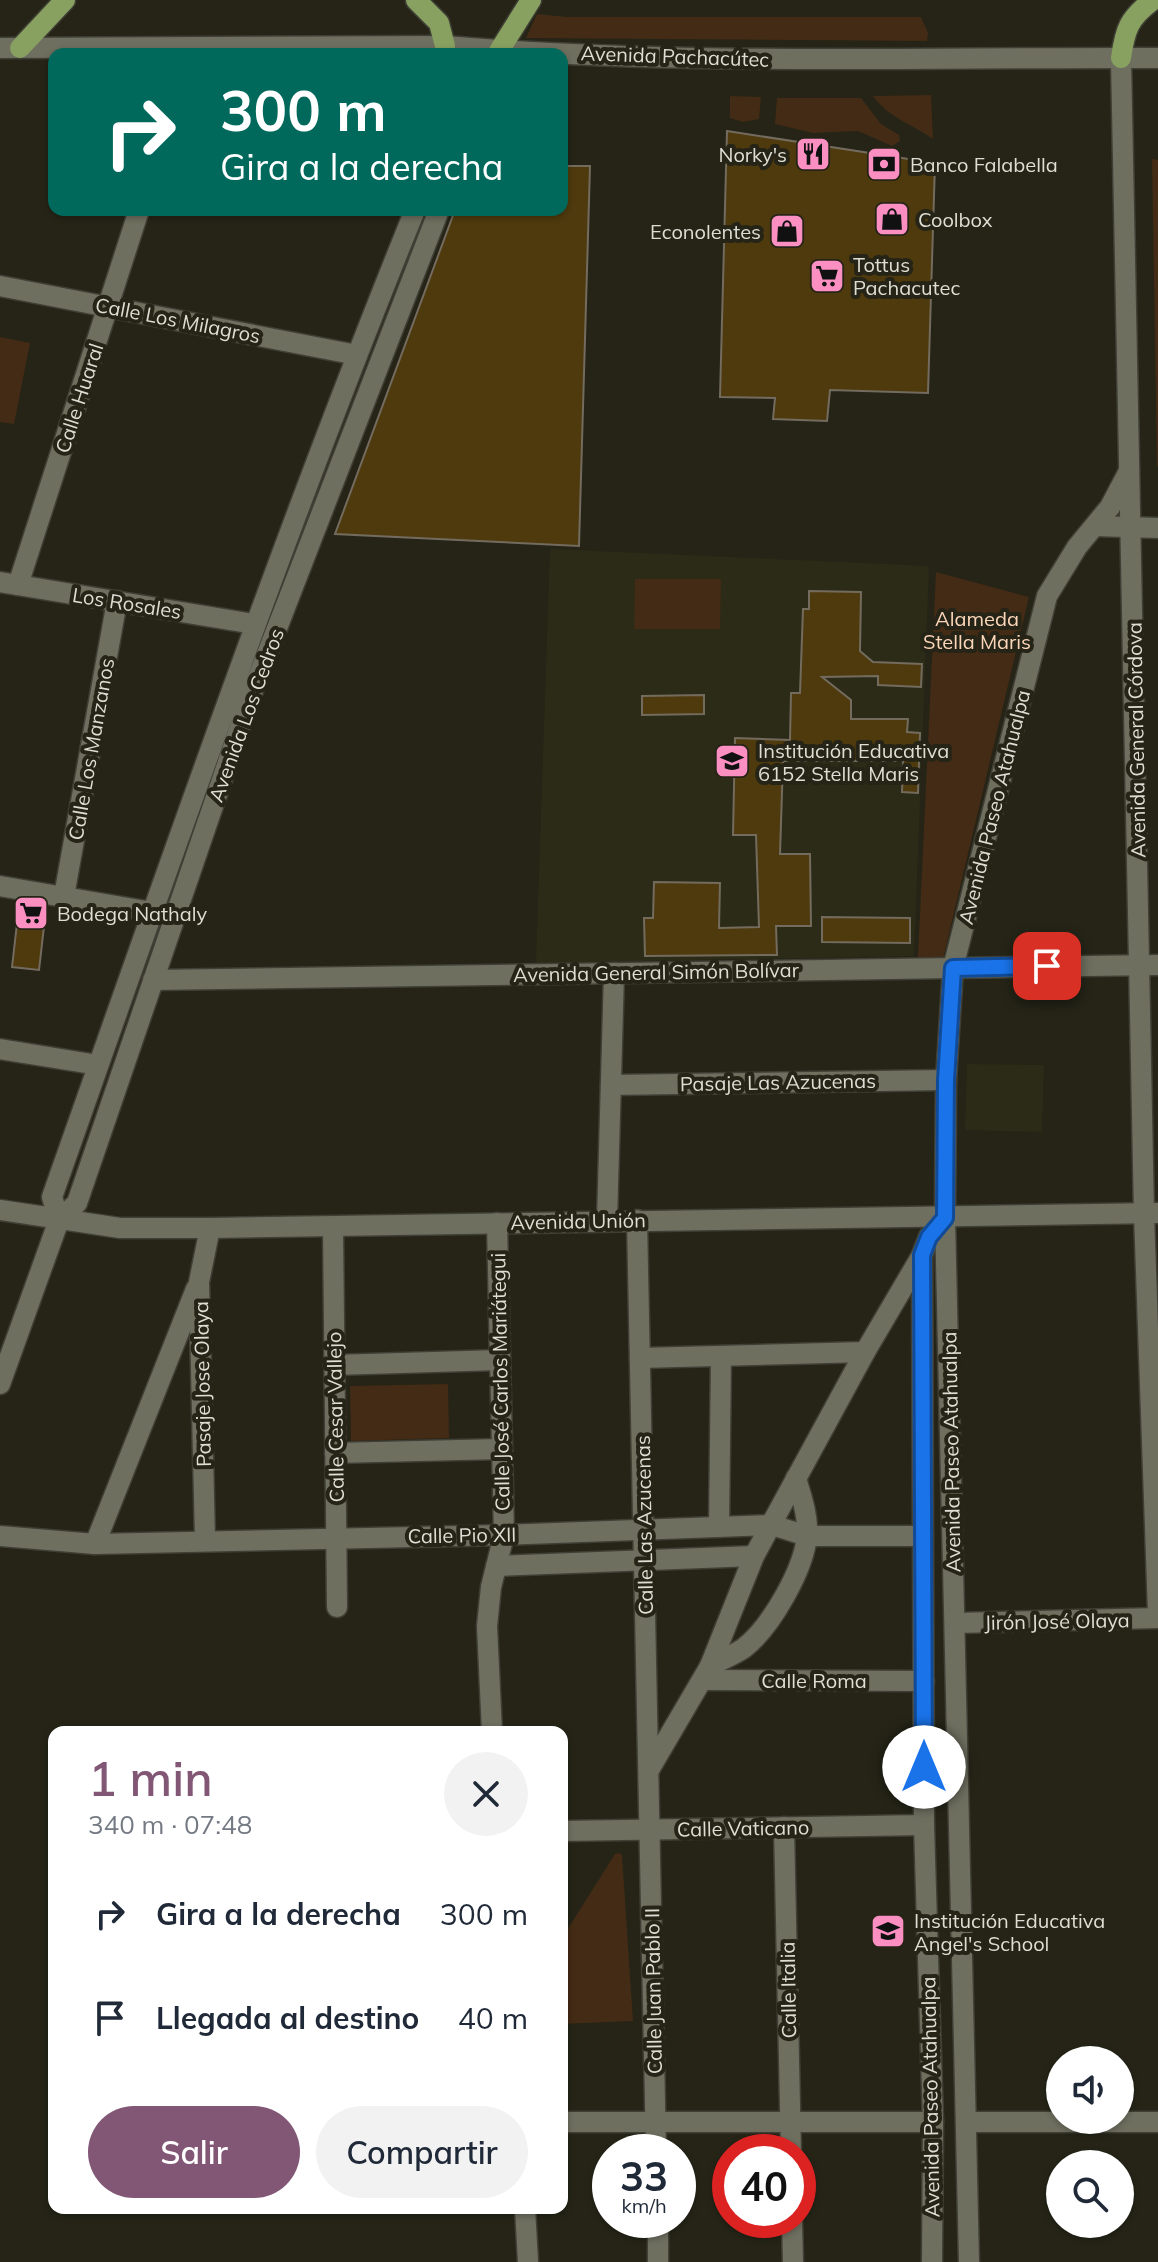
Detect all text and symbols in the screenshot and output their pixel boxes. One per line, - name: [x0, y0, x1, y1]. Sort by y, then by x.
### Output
- street label: Avenida Pachacútec: [580, 40, 770, 72]
- text: 300 m: [220, 75, 387, 145]
- icon: right: [88, 80, 192, 184]
- restaurant icon: Norky's: [794, 135, 832, 173]
- place label: Norky's: [718, 142, 787, 167]
- text: Gira a la derecha: [220, 144, 503, 189]
- bank icon: Banco Falabella: [865, 145, 903, 183]
- place label: Banco Falabella: [910, 152, 1058, 177]
- shop icon: Coolbox: [873, 200, 911, 238]
- place label: Coolbox: [918, 207, 993, 232]
- shop icon: Econolentes: [768, 212, 806, 250]
- place label: Econolentes: [650, 219, 761, 244]
- place label: Tottus Pachacutec: [853, 252, 960, 300]
- supermarket icon: Tottus Pachacutec: [808, 257, 846, 295]
- street label: Calle Los Milagros: [93, 292, 263, 348]
- street label: Calle Huaral: [50, 340, 108, 456]
- street label: Los Rosales: [71, 582, 183, 624]
- park label: Alameda Stella Maris: [923, 606, 1031, 654]
- street label: Avenida General Córdova: [1121, 622, 1151, 858]
- street label: Avenida Los Cedros: [203, 625, 289, 805]
- street label: Calle Los Manzanos: [63, 656, 119, 842]
- street label: Avenida Paseo Atahualpa: [953, 687, 1035, 927]
- place label: Institución Educativa 6152 Stella Maris: [758, 738, 949, 786]
- school or university icon: Institución Educativa 6152 Stella Maris: [713, 742, 751, 780]
- supermarket icon: Bodega Nathaly: [12, 894, 50, 932]
- place label: Bodega Nathaly: [57, 901, 208, 926]
- pin: [1013, 932, 1081, 1000]
- icon: arrive: [1025, 944, 1069, 988]
- street label: Avenida General Simón Bolívar: [513, 957, 800, 987]
- street label: Pasaje Las Azucenas: [680, 1068, 876, 1096]
- street label: Avenida Unión: [510, 1207, 646, 1235]
- street label: Calle José Carlos Mariátegui: [485, 1253, 515, 1511]
- street label: Pasaje Jose Olaya: [188, 1301, 216, 1467]
- street label: Calle Cesar Vallejo: [321, 1331, 349, 1503]
- street label: Avenida Paseo Atahualpa: [936, 1331, 966, 1573]
- street label: Calle Las Azucenas: [630, 1435, 658, 1615]
- street label: Calle Pio XII: [407, 1522, 517, 1548]
- street label: Jirón José Olaya: [984, 1607, 1130, 1635]
- street label: Calle Roma: [761, 1668, 867, 1693]
- position arrow: [882, 1725, 966, 1809]
- text: 1 min: [88, 1748, 213, 1808]
- button: close: [444, 1752, 528, 1836]
- text: 340 m · 07:48: [88, 1808, 252, 1841]
- street label: Calle Vaticano: [677, 1814, 809, 1842]
- icon: right: [88, 1892, 132, 1936]
- text: Gira a la derecha: [156, 1895, 401, 1933]
- text: 300 m: [440, 1895, 528, 1933]
- street label: Calle Juan Pablo II: [639, 1908, 667, 2074]
- place label: Institución Educativa Angel's School: [914, 1908, 1105, 1956]
- school or university icon: Institución Educativa Angel's School: [869, 1912, 907, 1950]
- street label: Calle Italia: [775, 1941, 801, 2039]
- street label: Avenida Paseo Atahualpa: [915, 1976, 945, 2218]
- icon: arrive: [88, 1996, 132, 2040]
- text: Llegada al destino: [156, 1999, 419, 2037]
- text: 40 m: [458, 1999, 528, 2037]
- map controls: [1046, 2046, 1134, 2238]
- button: sound: [1046, 2046, 1134, 2134]
- button: Salir: [88, 2106, 300, 2198]
- button: Compartir: [316, 2106, 528, 2198]
- speed limit sign: 40: [712, 2134, 816, 2238]
- button: search: [1046, 2150, 1134, 2238]
- text: 33: [620, 2151, 668, 2201]
- text: km/h: [621, 2193, 667, 2218]

